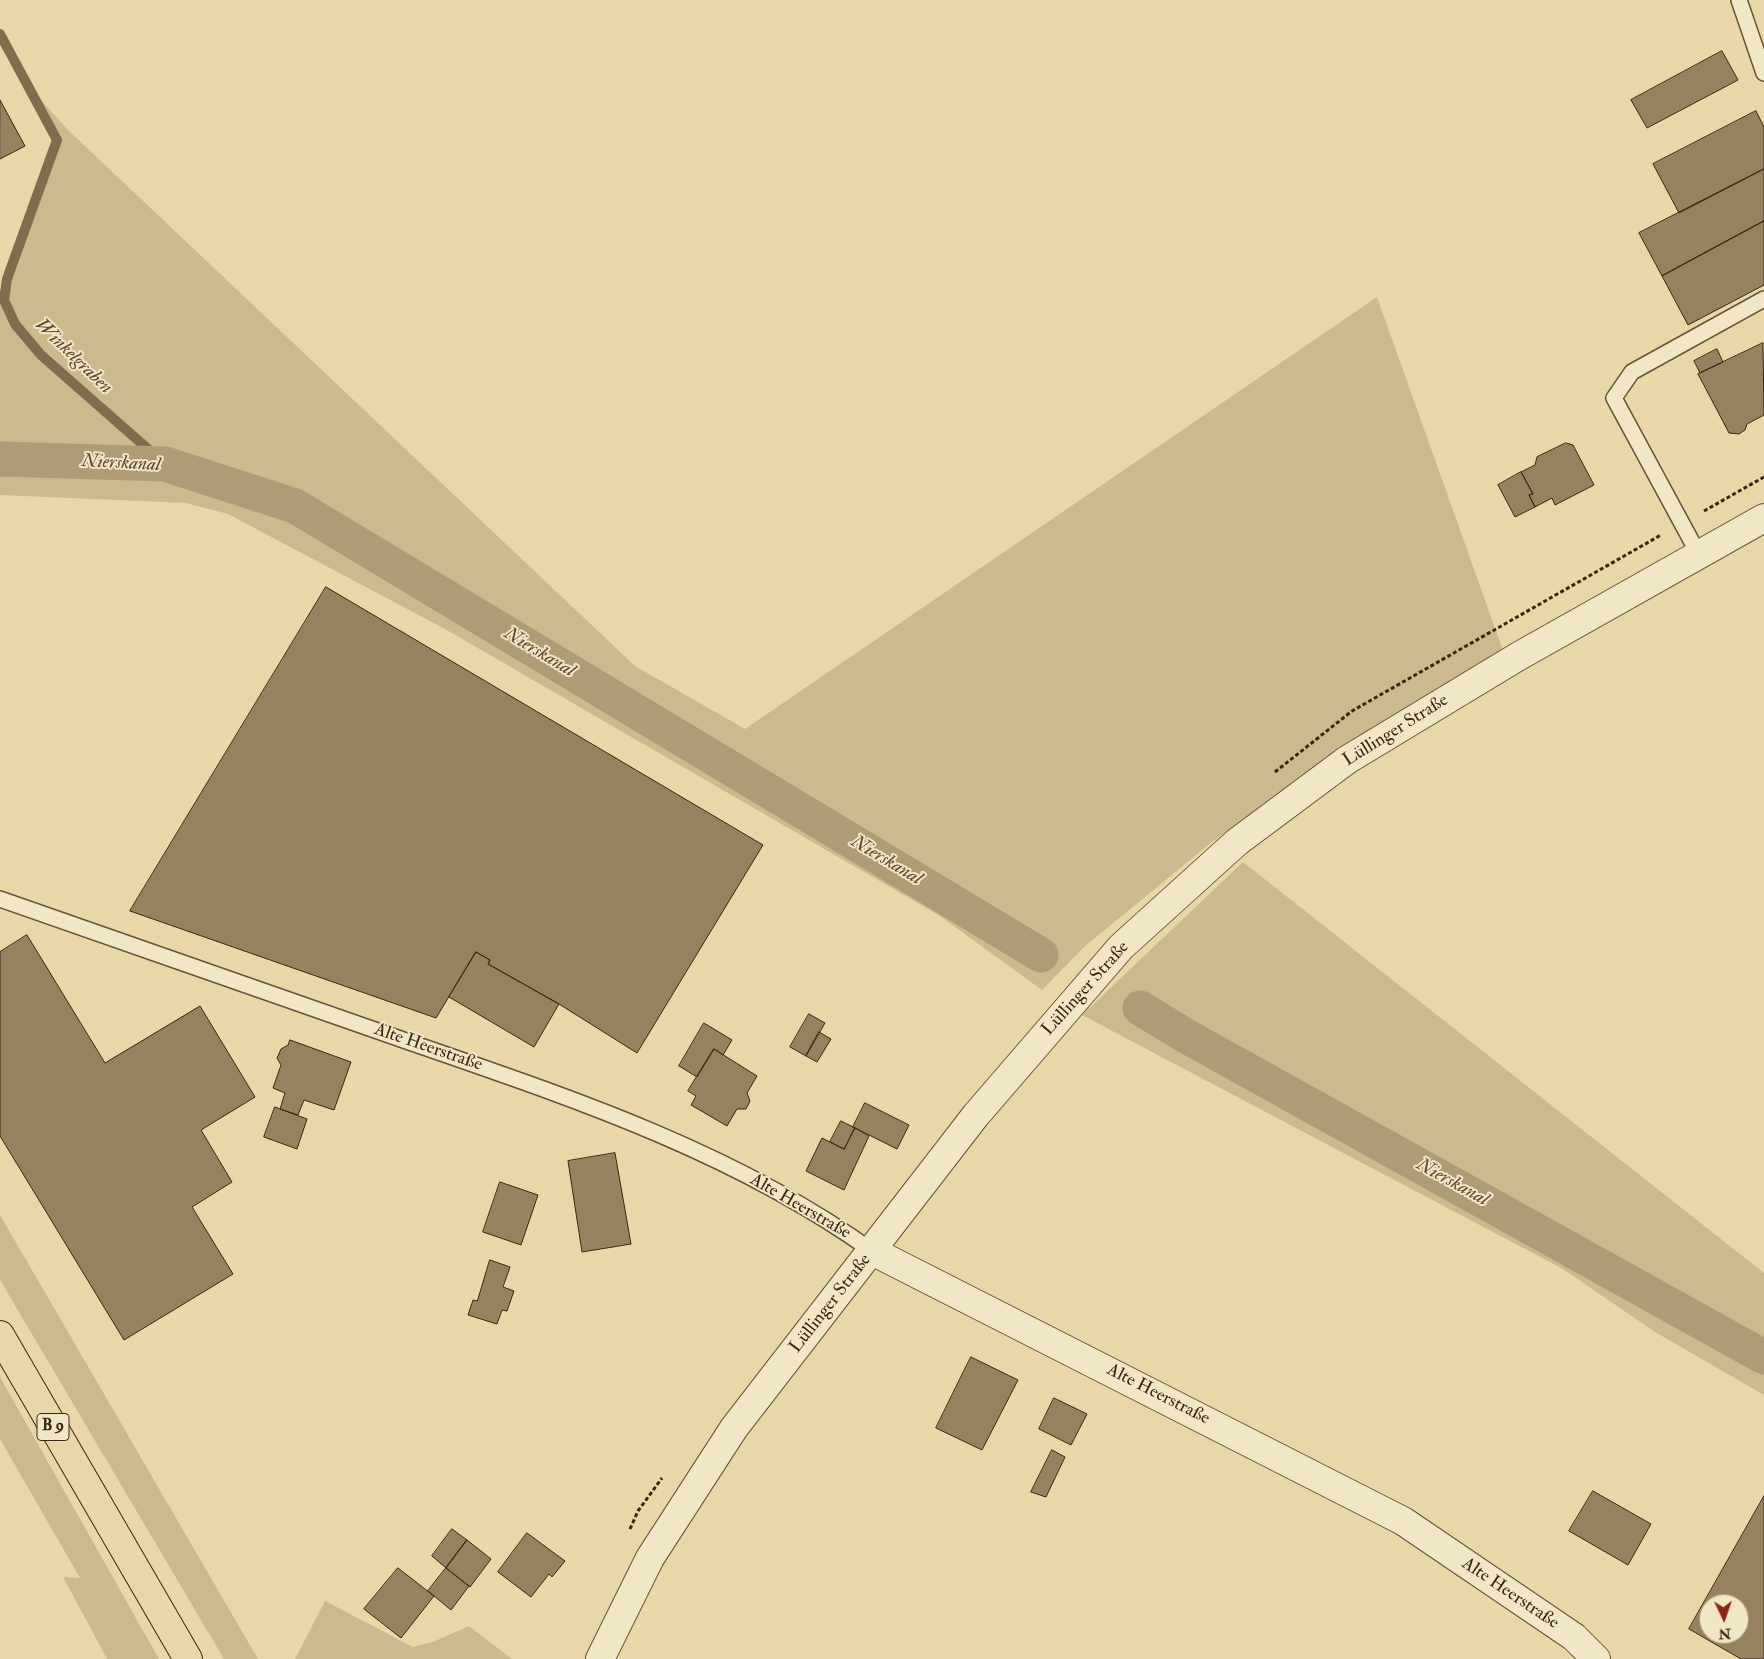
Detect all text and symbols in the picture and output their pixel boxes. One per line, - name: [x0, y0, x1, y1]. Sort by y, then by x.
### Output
- water label: Winkelgraben: [30, 314, 116, 400]
- water label: Nierskanal: [81, 451, 161, 477]
- water label: Nierskanal: [499, 623, 579, 683]
- street label: Lüllinger Straße: [1340, 690, 1452, 772]
- water label: Nierskanal: [846, 831, 926, 891]
- street label: Lüllinger Straße: [1038, 937, 1134, 1041]
- street label: Alte Heerstraße: [371, 1019, 485, 1077]
- water label: Nierskanal: [1412, 1154, 1492, 1212]
- street label: Alte Heerstraße: [746, 1169, 854, 1245]
- street label: Lüllinger Straße: [786, 1250, 876, 1358]
- street label: Alte Heerstraße: [1103, 1360, 1213, 1430]
- road number: B 9: [37, 1414, 69, 1440]
- street label: Alte Heerstraße: [1457, 1554, 1563, 1634]
- north arrow: [1699, 1594, 1749, 1644]
- text: N: [1718, 1625, 1731, 1642]

